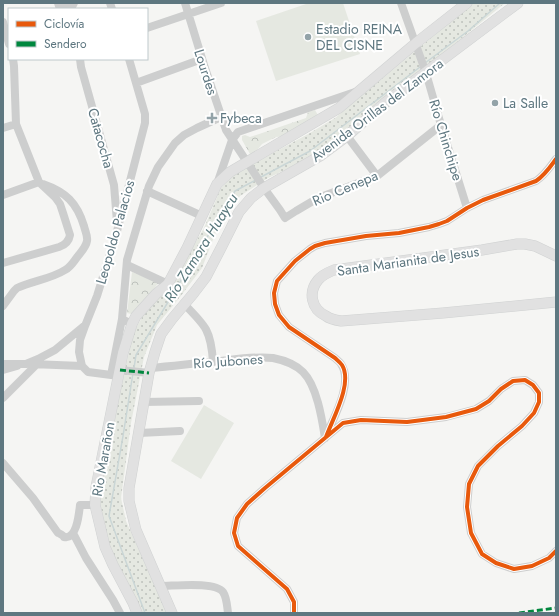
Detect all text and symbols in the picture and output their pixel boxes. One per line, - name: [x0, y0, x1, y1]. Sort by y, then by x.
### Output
- legend: [8, 8, 148, 60]
- text: Ciclovía: [44, 15, 85, 33]
- place label: Estadio REINA DEL CISNE: [316, 19, 403, 55]
- marker: Estadio REINA DEL CISNE: [303, 32, 313, 42]
- text: Sendero: [44, 35, 87, 53]
- street label: Lourdes: [189, 47, 223, 98]
- street label: Avenida Orillas del Zamora: [307, 54, 447, 166]
- place label: La Salle: [503, 93, 548, 113]
- street label: Río Chinchipe: [424, 97, 468, 183]
- marker: La Salle: [490, 98, 500, 108]
- street label: Catacocha: [83, 106, 119, 170]
- place label: Fybeca: [220, 108, 262, 128]
- marker: Fybeca: [207, 113, 217, 123]
- street label: Rio Cenepa: [309, 165, 381, 211]
- street label: Leopoldo Palacios: [91, 177, 140, 286]
- water label: Río Zamora Huaycu: [159, 189, 244, 307]
- street label: Santa Marianita de Jesus: [336, 241, 481, 281]
- street label: Río Jubones: [192, 349, 264, 373]
- street label: Rio Marañon: [87, 420, 119, 498]

